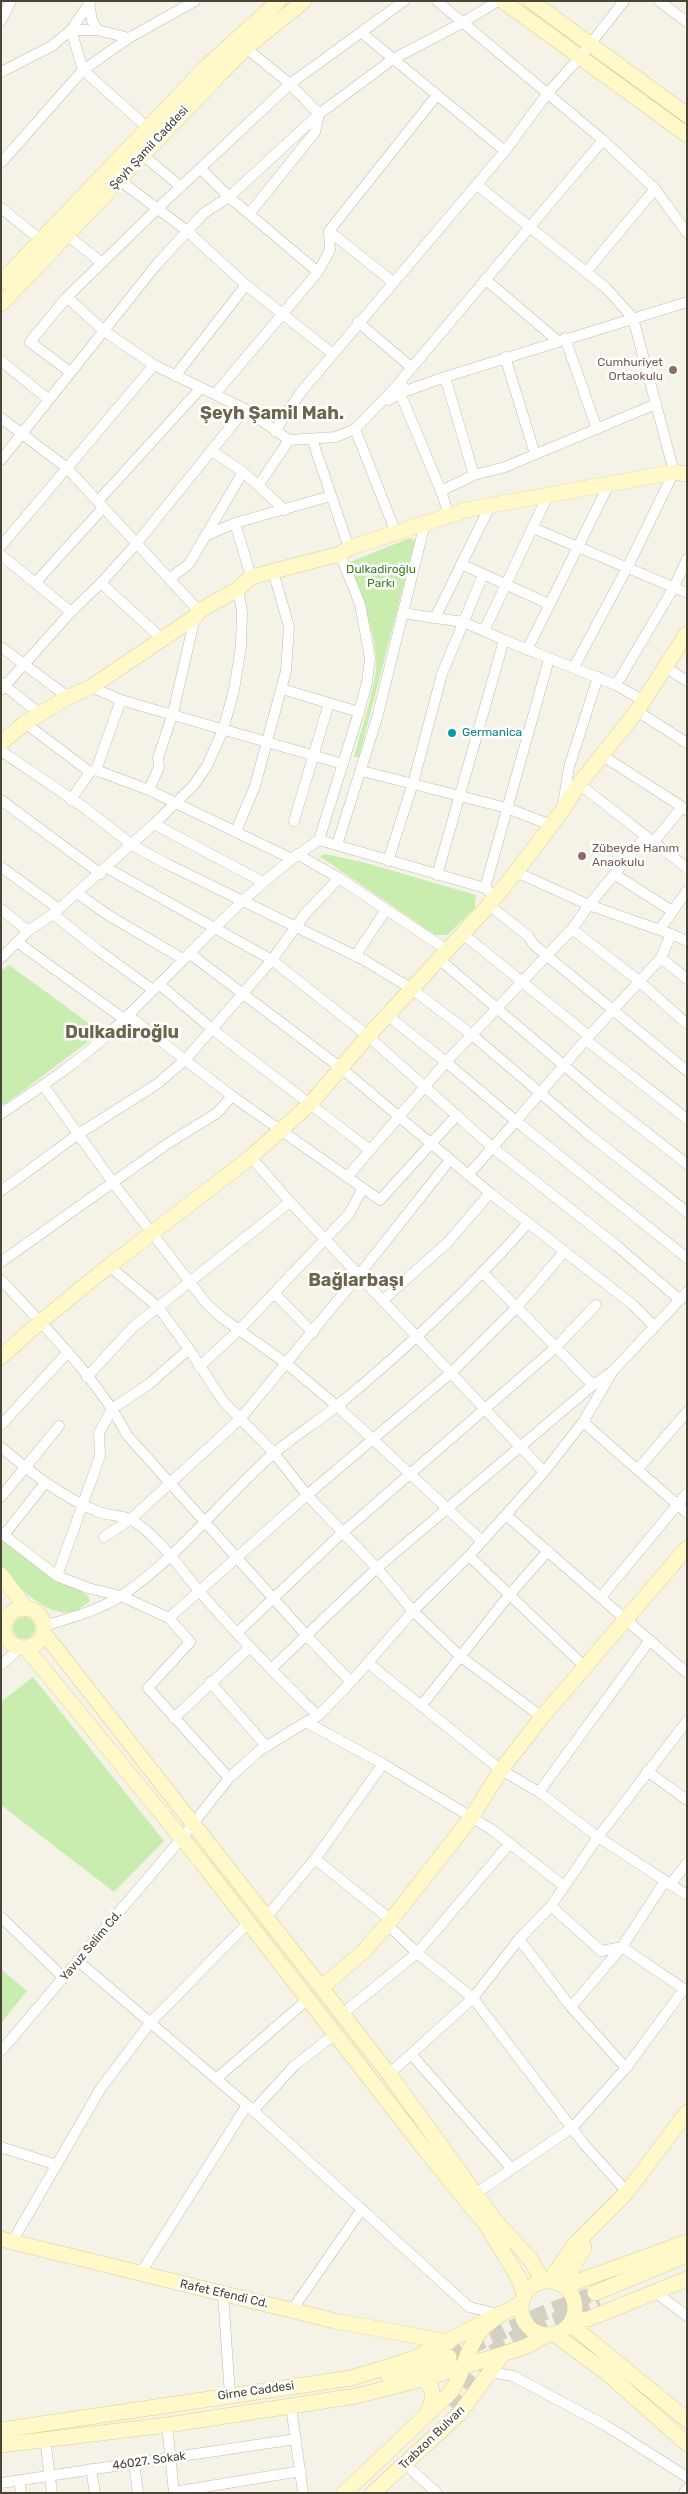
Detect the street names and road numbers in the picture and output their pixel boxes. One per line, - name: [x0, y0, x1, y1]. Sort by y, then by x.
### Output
- street label: Şeyh Şamil Caddesi: [107, 103, 191, 193]
- street label: Yavuz Selim Cd.: [57, 1908, 125, 1984]
- street label: Rafet Efendi Cd.: [179, 2277, 269, 2311]
- street label: Girne Caddesi: [217, 2378, 295, 2404]
- street label: Trabzon Bulvarı: [396, 2403, 468, 2473]
- street label: 46027. Sokak: [111, 2449, 187, 2473]

